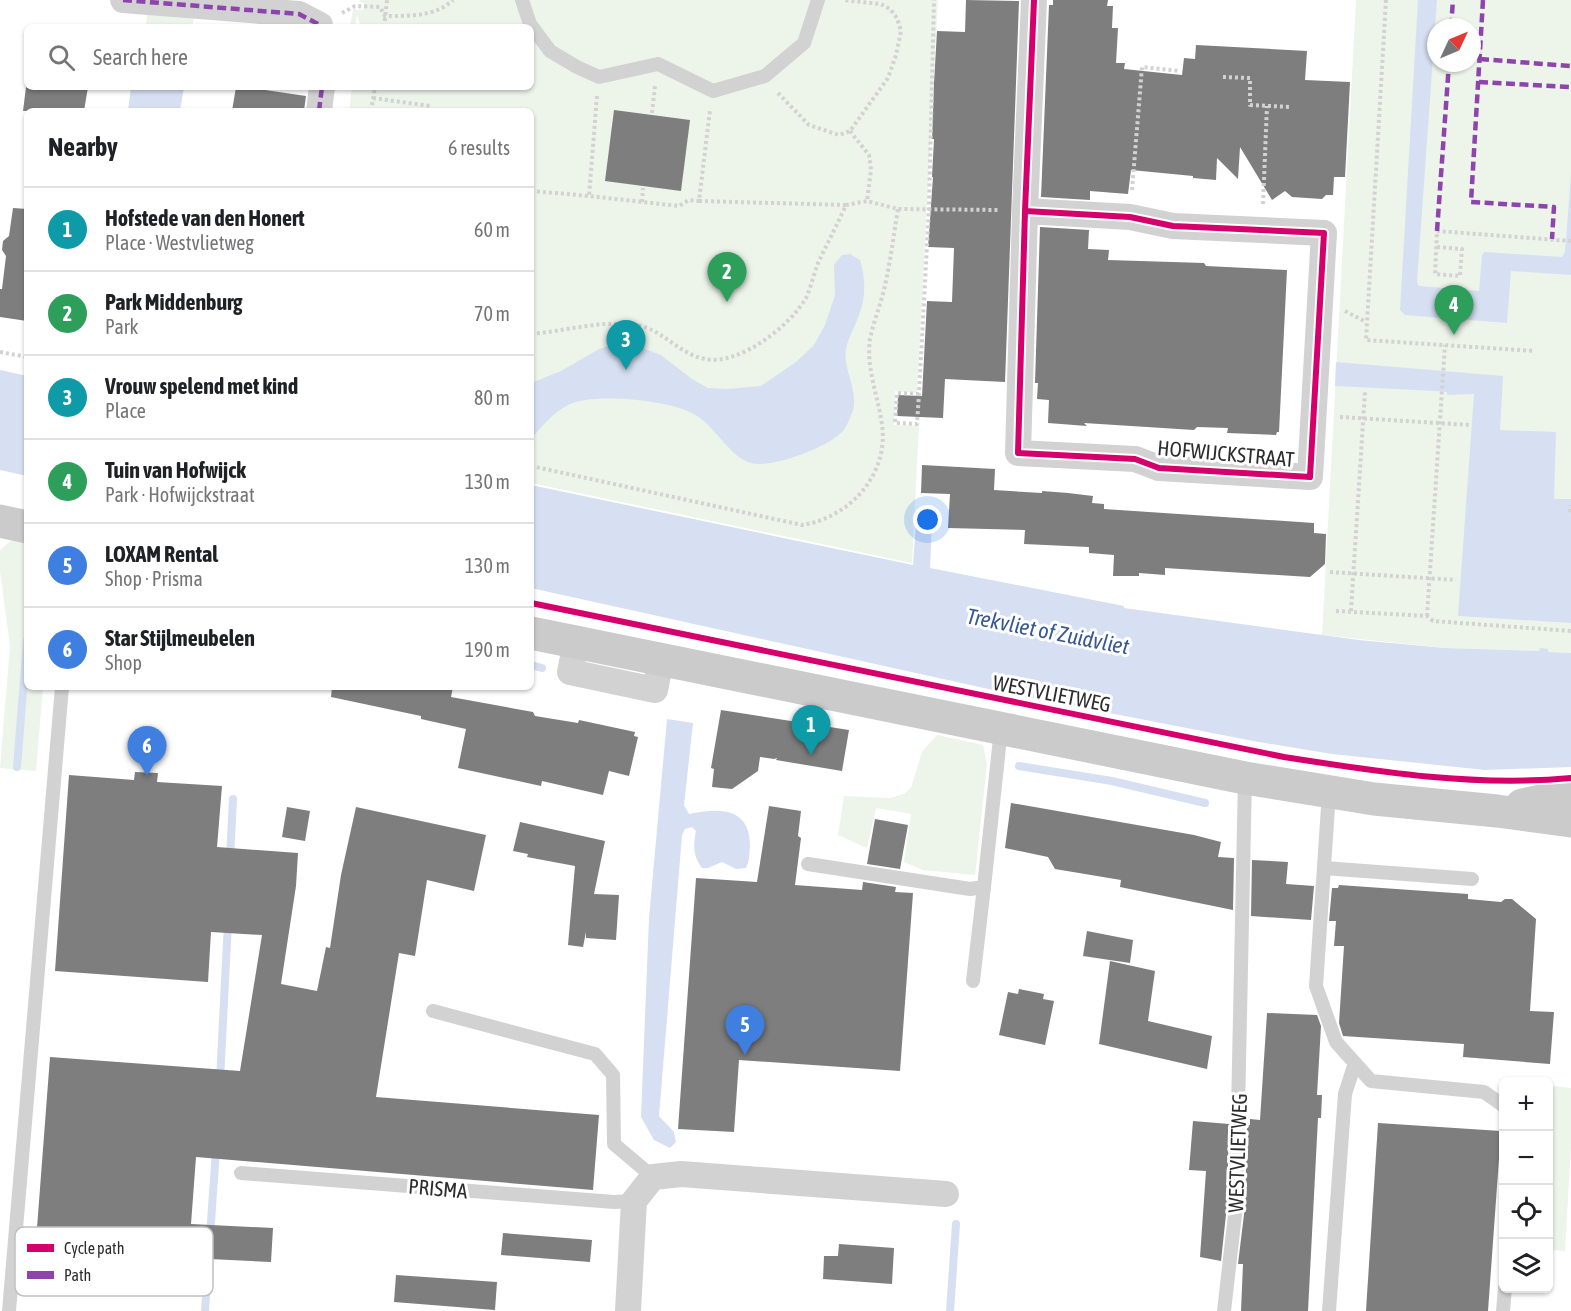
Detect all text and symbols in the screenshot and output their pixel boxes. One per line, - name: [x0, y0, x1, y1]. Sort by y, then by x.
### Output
- north arrow: [1427, 18, 1481, 72]
- search box: [24, 24, 534, 90]
- icon: search: [45, 41, 78, 74]
- text: Search here: [93, 44, 188, 70]
- text: Nearby: [48, 132, 118, 162]
- text: 6 results: [448, 136, 510, 159]
- text: Hofstede van den Honert: [105, 205, 305, 231]
- text: 1: [63, 218, 72, 241]
- text: 60 m: [474, 218, 510, 241]
- text: Place · Westvlietweg: [105, 231, 254, 254]
- pin: 2: [708, 252, 746, 302]
- pin: 4: [1434, 286, 1474, 335]
- text: Park Middenburg: [105, 289, 242, 315]
- text: 2: [63, 302, 72, 325]
- text: 70 m: [474, 302, 510, 325]
- text: Park: [105, 315, 138, 338]
- pin: 3: [606, 320, 646, 370]
- text: Vrouw spelend met kind: [105, 373, 298, 399]
- text: 3: [63, 386, 72, 409]
- text: 80 m: [474, 386, 510, 409]
- text: Place: [105, 399, 146, 422]
- street label: HOFWIJCKSTRAAT: [1156, 435, 1296, 471]
- text: Tuin van Hofwijck: [105, 457, 246, 483]
- text: 4: [63, 470, 72, 493]
- text: 130 m: [465, 470, 510, 493]
- text: Park · Hofwijckstraat: [105, 483, 255, 506]
- your location: [913, 505, 942, 534]
- text: LOXAM Rental: [105, 541, 218, 567]
- text: 5: [63, 554, 72, 577]
- text: 130 m: [465, 554, 510, 577]
- text: Shop · Prisma: [105, 567, 203, 590]
- water label: Trekvliet of Zuidvliet: [965, 603, 1132, 660]
- text: Star Stijlmeubelen: [105, 625, 255, 651]
- text: 6: [63, 638, 72, 661]
- text: 190 m: [465, 638, 510, 661]
- text: Shop: [105, 651, 142, 674]
- street label: WESTVLIETWEG: [991, 670, 1113, 716]
- pin: 1: [792, 706, 830, 755]
- pin: 6: [128, 726, 166, 776]
- pin: 5: [726, 1006, 764, 1055]
- map controls: [1499, 1077, 1553, 1293]
- button: +: [1499, 1077, 1553, 1131]
- street label: WESTVLIETWEG: [1223, 1093, 1251, 1213]
- button: −: [1499, 1131, 1553, 1185]
- street label: PRISMA: [407, 1173, 469, 1203]
- button: locate: [1499, 1185, 1553, 1239]
- legend: [15, 1227, 213, 1296]
- text: Cycle path: [64, 1239, 124, 1258]
- button: layers: [1499, 1239, 1553, 1293]
- text: Path: [64, 1266, 91, 1284]

